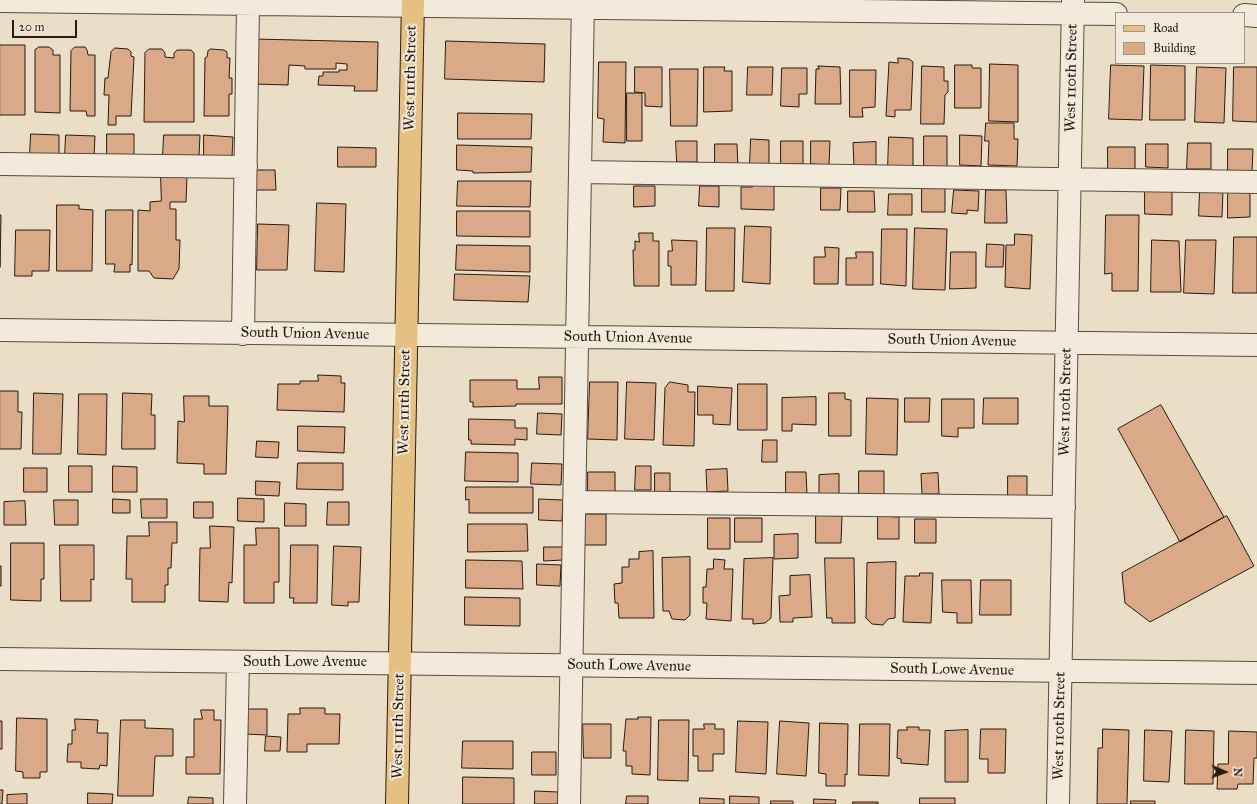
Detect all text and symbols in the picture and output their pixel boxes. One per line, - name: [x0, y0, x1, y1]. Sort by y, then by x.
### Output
- scale bar: [14, 12, 79, 38]
- legend: [1115, 12, 1245, 64]
- text: 20 m: [19, 20, 45, 34]
- text: Road: [1153, 21, 1179, 35]
- street label: West 110th Street: [1062, 24, 1082, 132]
- street label: West 111th Street: [401, 25, 421, 131]
- text: Building: [1153, 41, 1195, 55]
- street label: South Union Avenue: [240, 324, 370, 344]
- street label: South Union Avenue: [563, 328, 693, 348]
- street label: South Union Avenue: [887, 331, 1017, 351]
- street label: West 110th Street: [1056, 348, 1076, 456]
- street label: West 111th Street: [395, 349, 415, 455]
- street label: South Lowe Avenue: [243, 653, 367, 671]
- street label: South Lowe Avenue: [567, 656, 691, 676]
- street label: South Lowe Avenue: [890, 660, 1014, 680]
- street label: West 110th Street: [1050, 672, 1070, 780]
- street label: West 111th Street: [389, 673, 409, 779]
- north arrow: [1205, 752, 1245, 792]
- text: N: [1231, 768, 1244, 777]

